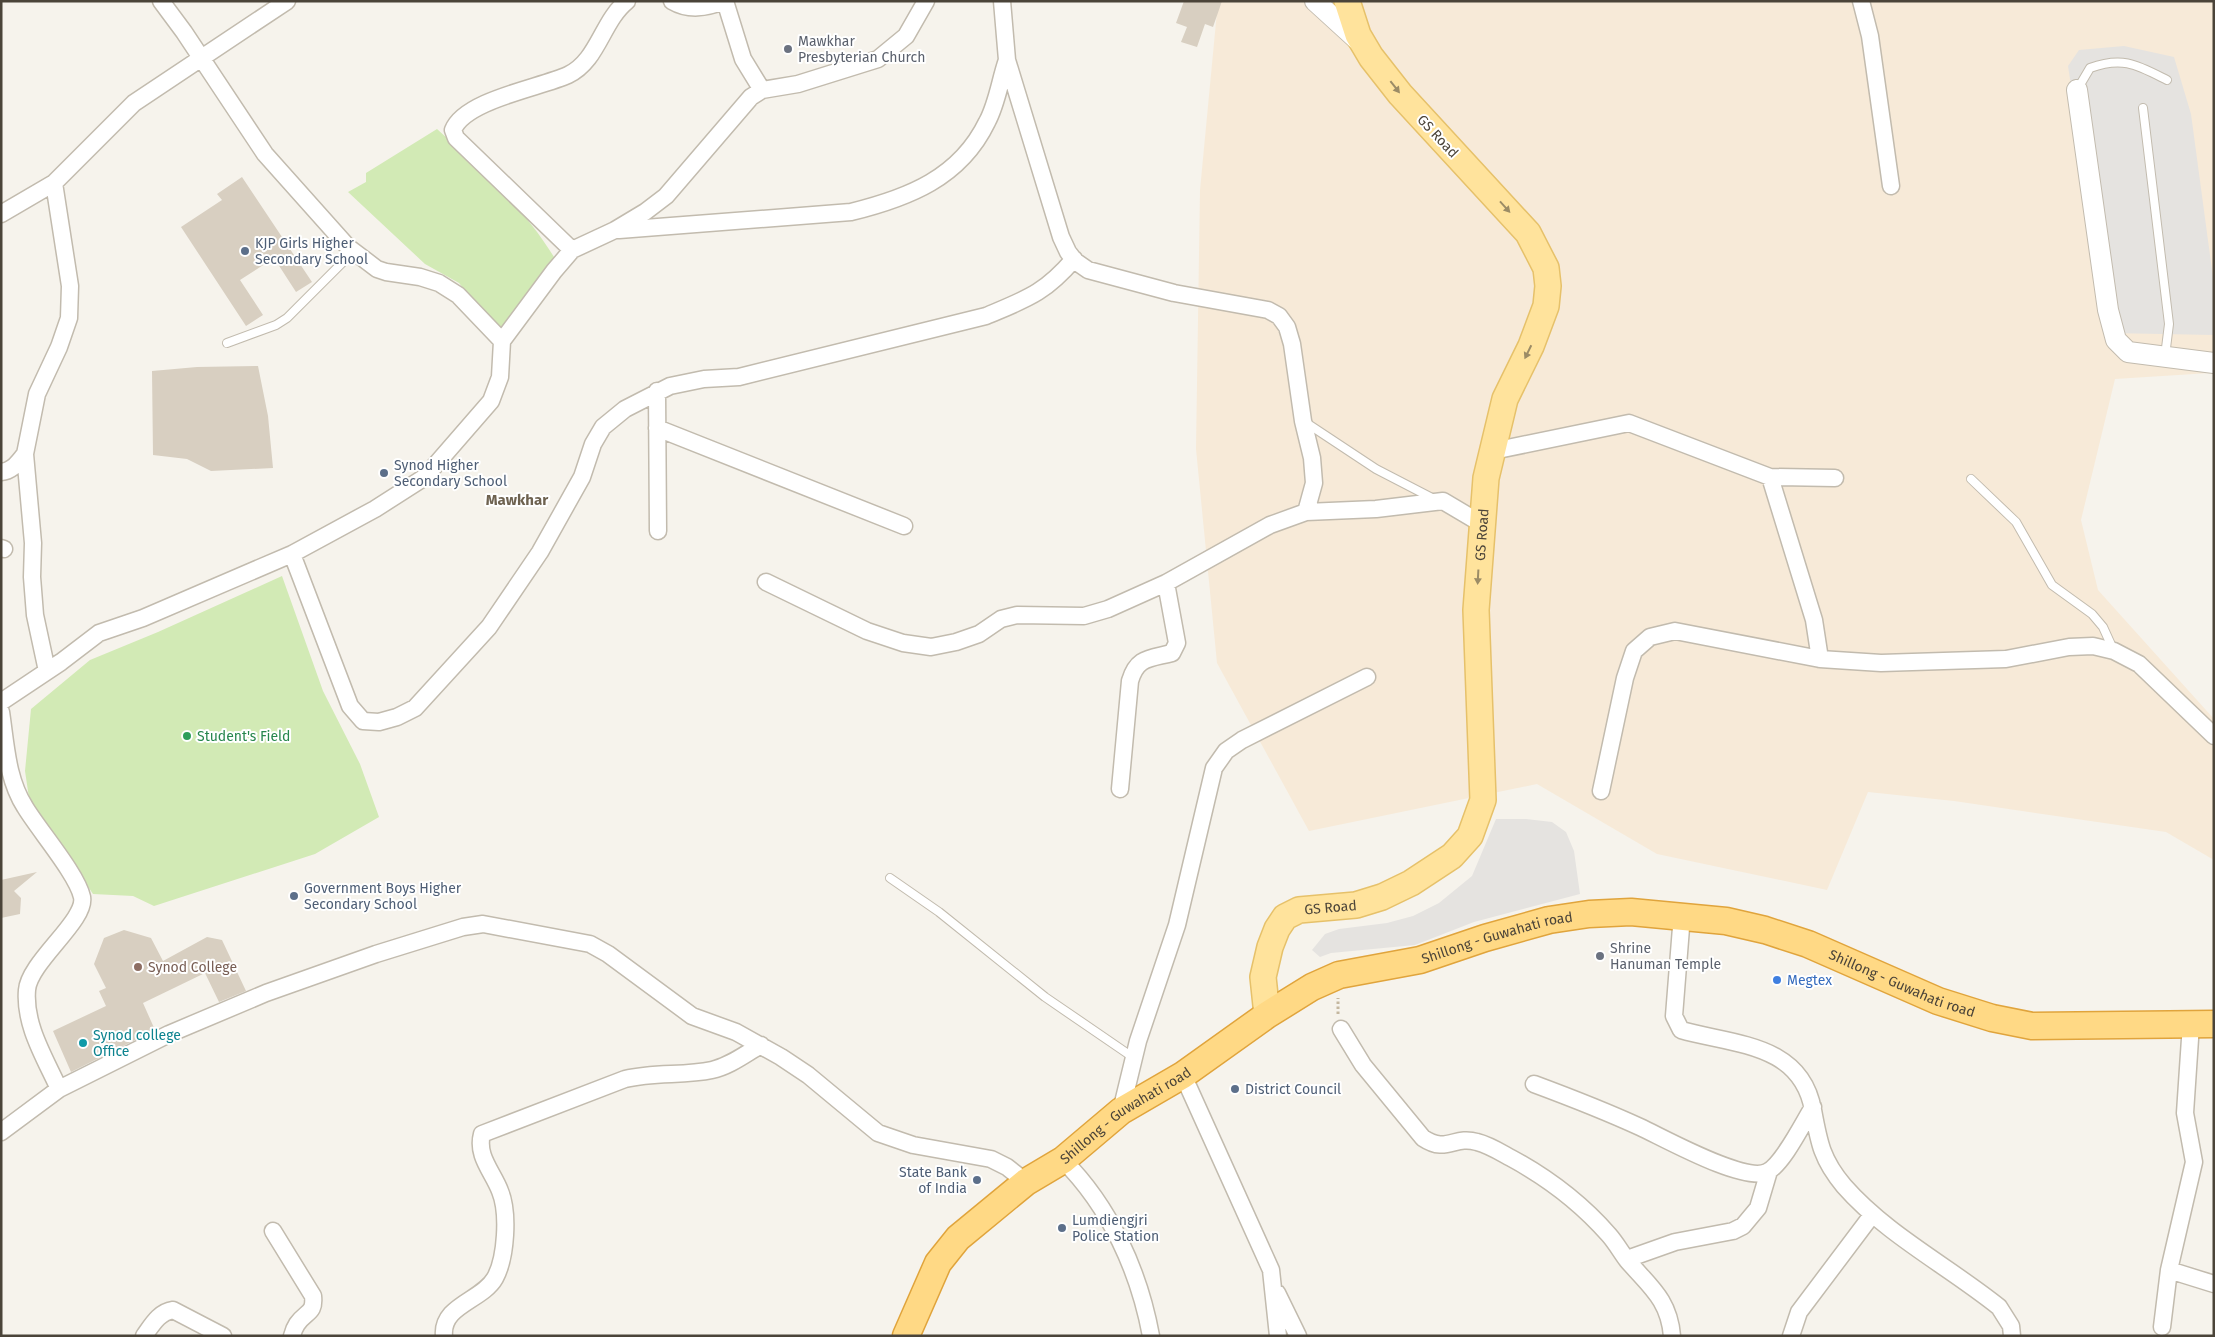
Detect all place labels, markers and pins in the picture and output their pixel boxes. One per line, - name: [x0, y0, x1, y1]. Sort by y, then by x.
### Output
- place label: Mawkhar Presbyterian Church: [798, 33, 925, 66]
- marker: Mawkhar Presbyterian Church: [782, 43, 794, 55]
- place label: KJP Girls Higher Secondary School: [255, 235, 368, 268]
- marker: KJP Girls Higher Secondary School: [239, 245, 251, 257]
- place label: Synod Higher Secondary School: [394, 457, 507, 490]
- marker: Synod Higher Secondary School: [378, 467, 390, 479]
- place label: Student's Field: [197, 728, 290, 745]
- marker: Student's Field: [181, 730, 193, 742]
- place label: Government Boys Higher Secondary School: [304, 880, 462, 913]
- marker: Government Boys Higher Secondary School: [288, 890, 300, 902]
- place label: Shrine Hanuman Temple: [1610, 940, 1721, 973]
- marker: Shrine Hanuman Temple: [1594, 950, 1606, 962]
- place label: Synod College: [148, 959, 237, 976]
- marker: Synod College: [132, 961, 144, 973]
- place label: Megtex: [1787, 972, 1832, 989]
- marker: Megtex: [1771, 974, 1783, 986]
- place label: Synod college Office: [93, 1027, 181, 1060]
- marker: Synod college Office: [77, 1037, 89, 1049]
- place label: District Council: [1245, 1081, 1341, 1098]
- marker: District Council: [1229, 1083, 1241, 1095]
- place label: State Bank of India: [899, 1164, 968, 1197]
- marker: State Bank of India: [971, 1174, 983, 1186]
- place label: Lumdiengjri Police Station: [1072, 1212, 1159, 1245]
- marker: Lumdiengjri Police Station: [1056, 1222, 1068, 1234]

